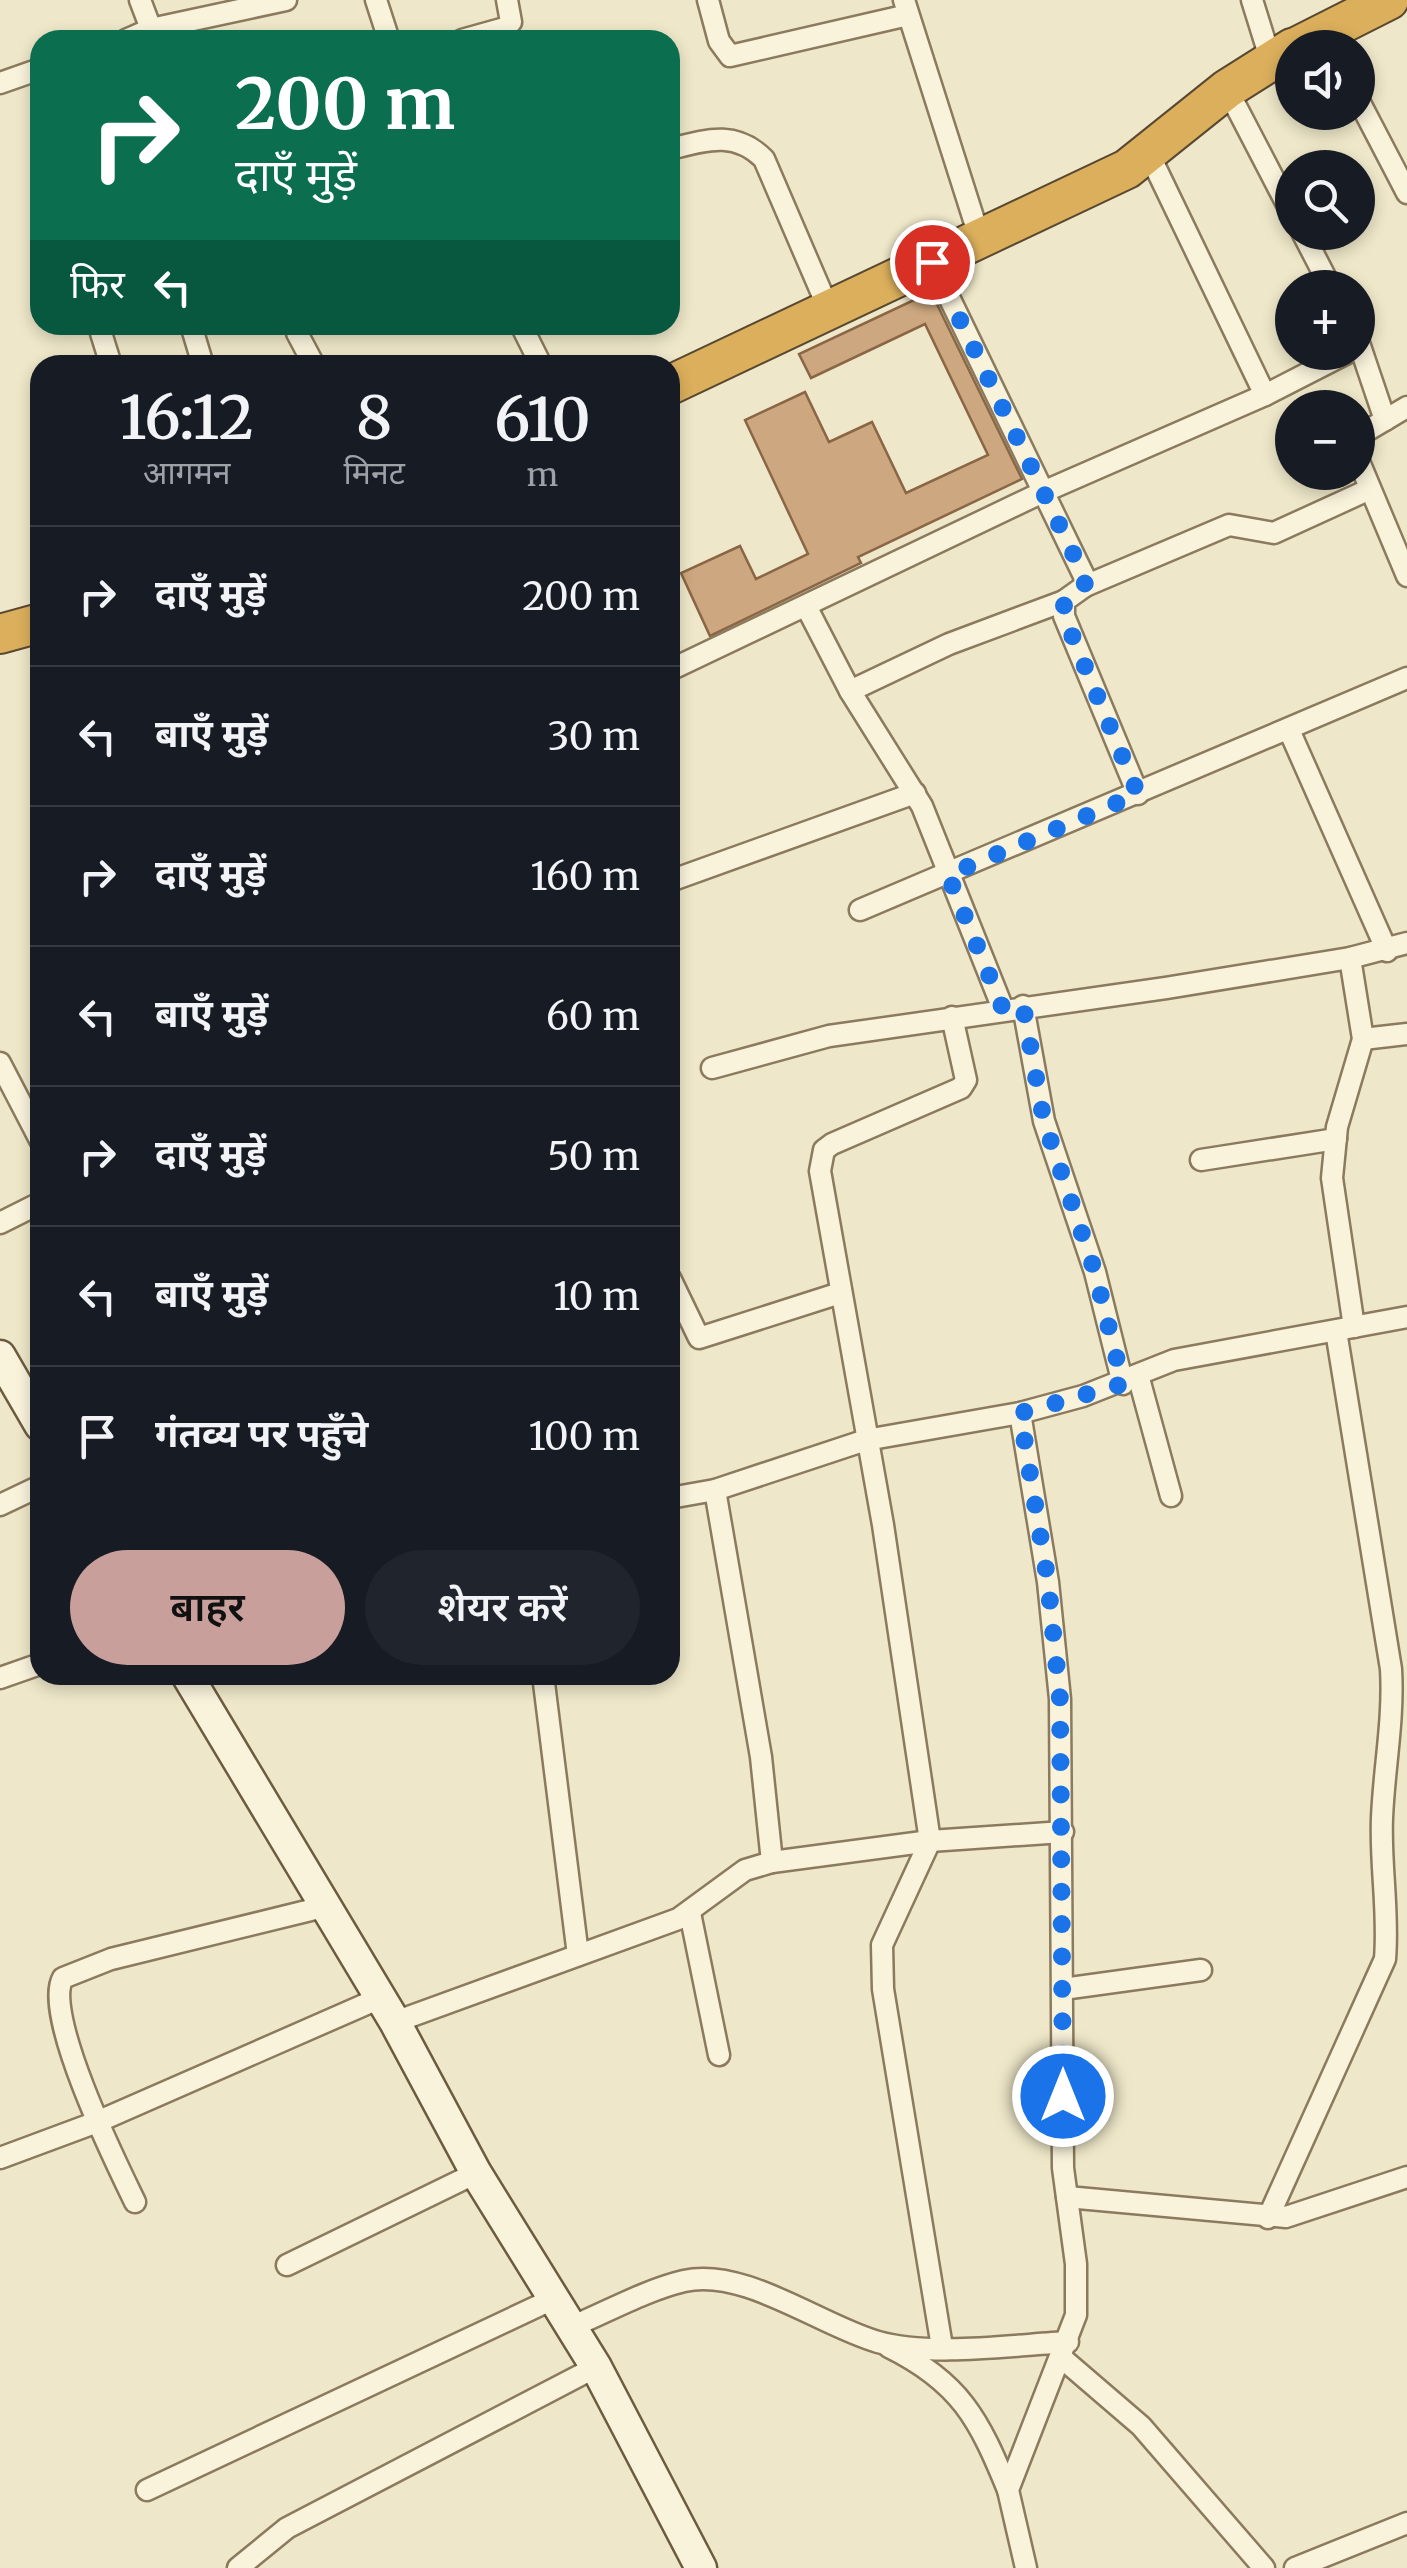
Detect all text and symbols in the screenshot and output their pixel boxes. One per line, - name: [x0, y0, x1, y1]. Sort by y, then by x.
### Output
- map controls: [1275, 30, 1375, 490]
- button: sound: [1275, 30, 1375, 130]
- text: 200 m: [235, 60, 455, 148]
- icon: right: [70, 70, 200, 200]
- text: दाएँ मुड़ें: [235, 147, 357, 203]
- button: search: [1275, 150, 1375, 250]
- pin: [890, 220, 975, 305]
- icon: arrive: [905, 235, 960, 290]
- icon: left: [145, 260, 200, 315]
- text: फिर: [70, 261, 125, 308]
- button: +: [1275, 270, 1375, 370]
- text: 16:12: [119, 380, 254, 455]
- text: 8: [356, 380, 392, 455]
- text: 610: [494, 382, 591, 457]
- button: −: [1275, 390, 1375, 490]
- text: आगमन: [143, 453, 231, 493]
- text: मिनट: [343, 453, 405, 493]
- text: m: [526, 455, 558, 495]
- icon: right: [70, 569, 125, 624]
- text: दाएँ मुड़ें: [155, 570, 266, 617]
- text: 200 m: [522, 573, 640, 620]
- icon: left: [70, 709, 125, 764]
- text: बाएँ मुड़ें: [155, 710, 268, 757]
- text: 30 m: [547, 713, 640, 760]
- icon: right: [70, 849, 125, 904]
- text: दाएँ मुड़ें: [155, 850, 266, 897]
- text: 160 m: [530, 853, 640, 900]
- icon: left: [70, 989, 125, 1044]
- text: बाएँ मुड़ें: [155, 990, 268, 1037]
- text: 60 m: [546, 993, 640, 1040]
- icon: right: [70, 1129, 125, 1184]
- text: दाएँ मुड़ें: [155, 1130, 266, 1177]
- text: 50 m: [547, 1133, 640, 1180]
- icon: left: [70, 1269, 125, 1324]
- text: बाएँ मुड़ें: [155, 1270, 268, 1317]
- text: 10 m: [553, 1273, 640, 1320]
- icon: arrive: [70, 1409, 125, 1464]
- text: गंतव्य पर पहुँचे: [155, 1410, 368, 1457]
- text: 100 m: [528, 1413, 640, 1460]
- button: बाहर: [70, 1550, 345, 1665]
- button: शेयर करें: [365, 1550, 640, 1665]
- position arrow: [1011, 2044, 1115, 2148]

